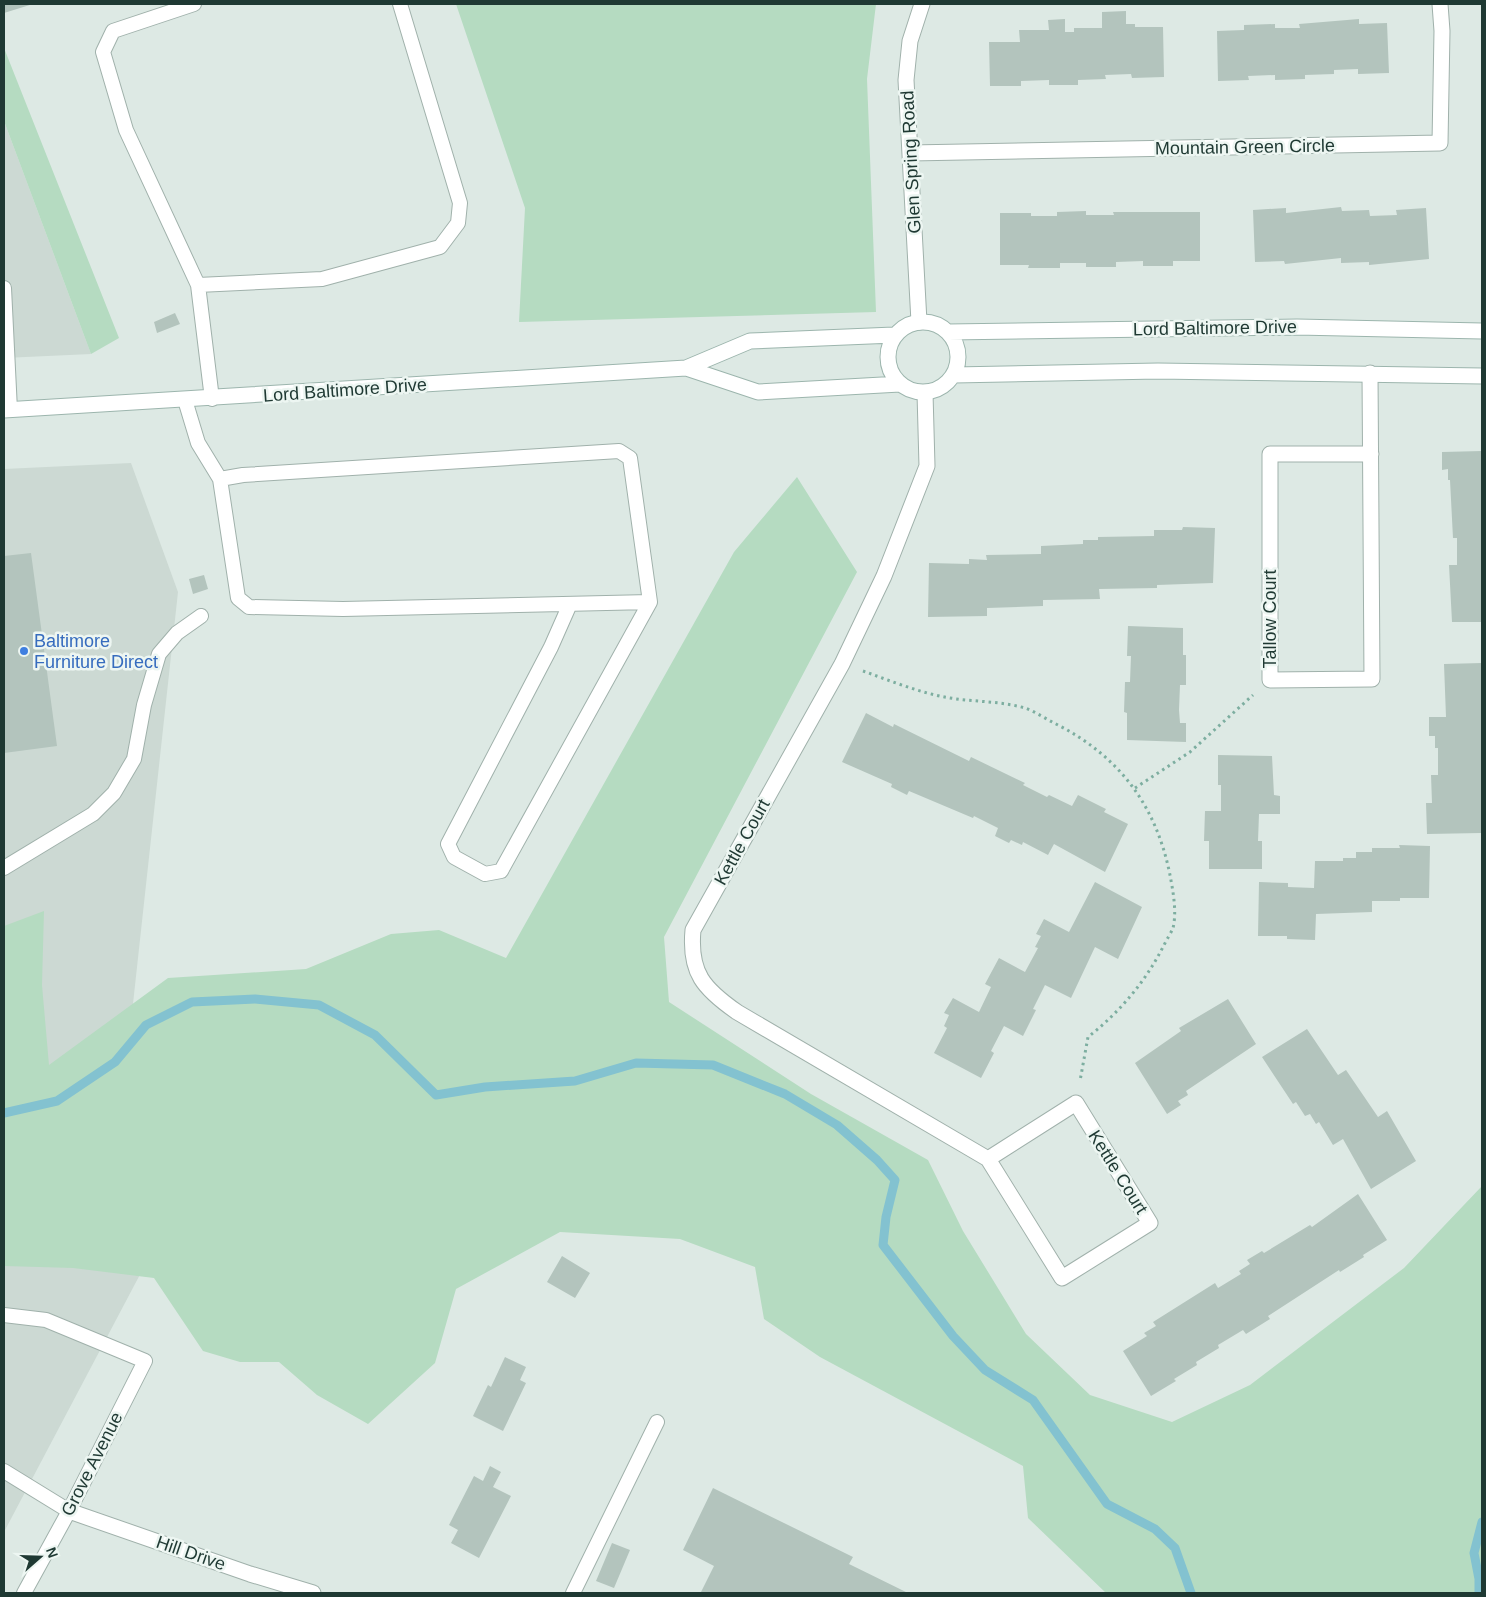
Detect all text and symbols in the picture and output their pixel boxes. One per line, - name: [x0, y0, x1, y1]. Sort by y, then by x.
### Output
- street label: Glen Spring Road: [897, 90, 925, 234]
- street label: Mountain Green Circle: [1155, 135, 1335, 159]
- street label: Lord Baltimore Drive: [1133, 317, 1297, 339]
- street label: Lord Baltimore Drive: [262, 374, 428, 406]
- street label: Tallow Court: [1260, 569, 1280, 669]
- place label: Baltimore Furniture Direct: [34, 631, 158, 672]
- marker: Baltimore Furniture Direct: [18, 645, 30, 657]
- street label: Kettle Court: [710, 796, 774, 888]
- street label: Kettle Court: [1084, 1126, 1152, 1218]
- street label: Grove Avenue: [57, 1409, 127, 1519]
- north arrow: [15, 1532, 65, 1582]
- street label: Hill Drive: [154, 1532, 228, 1574]
- text: N: [43, 1545, 61, 1560]

